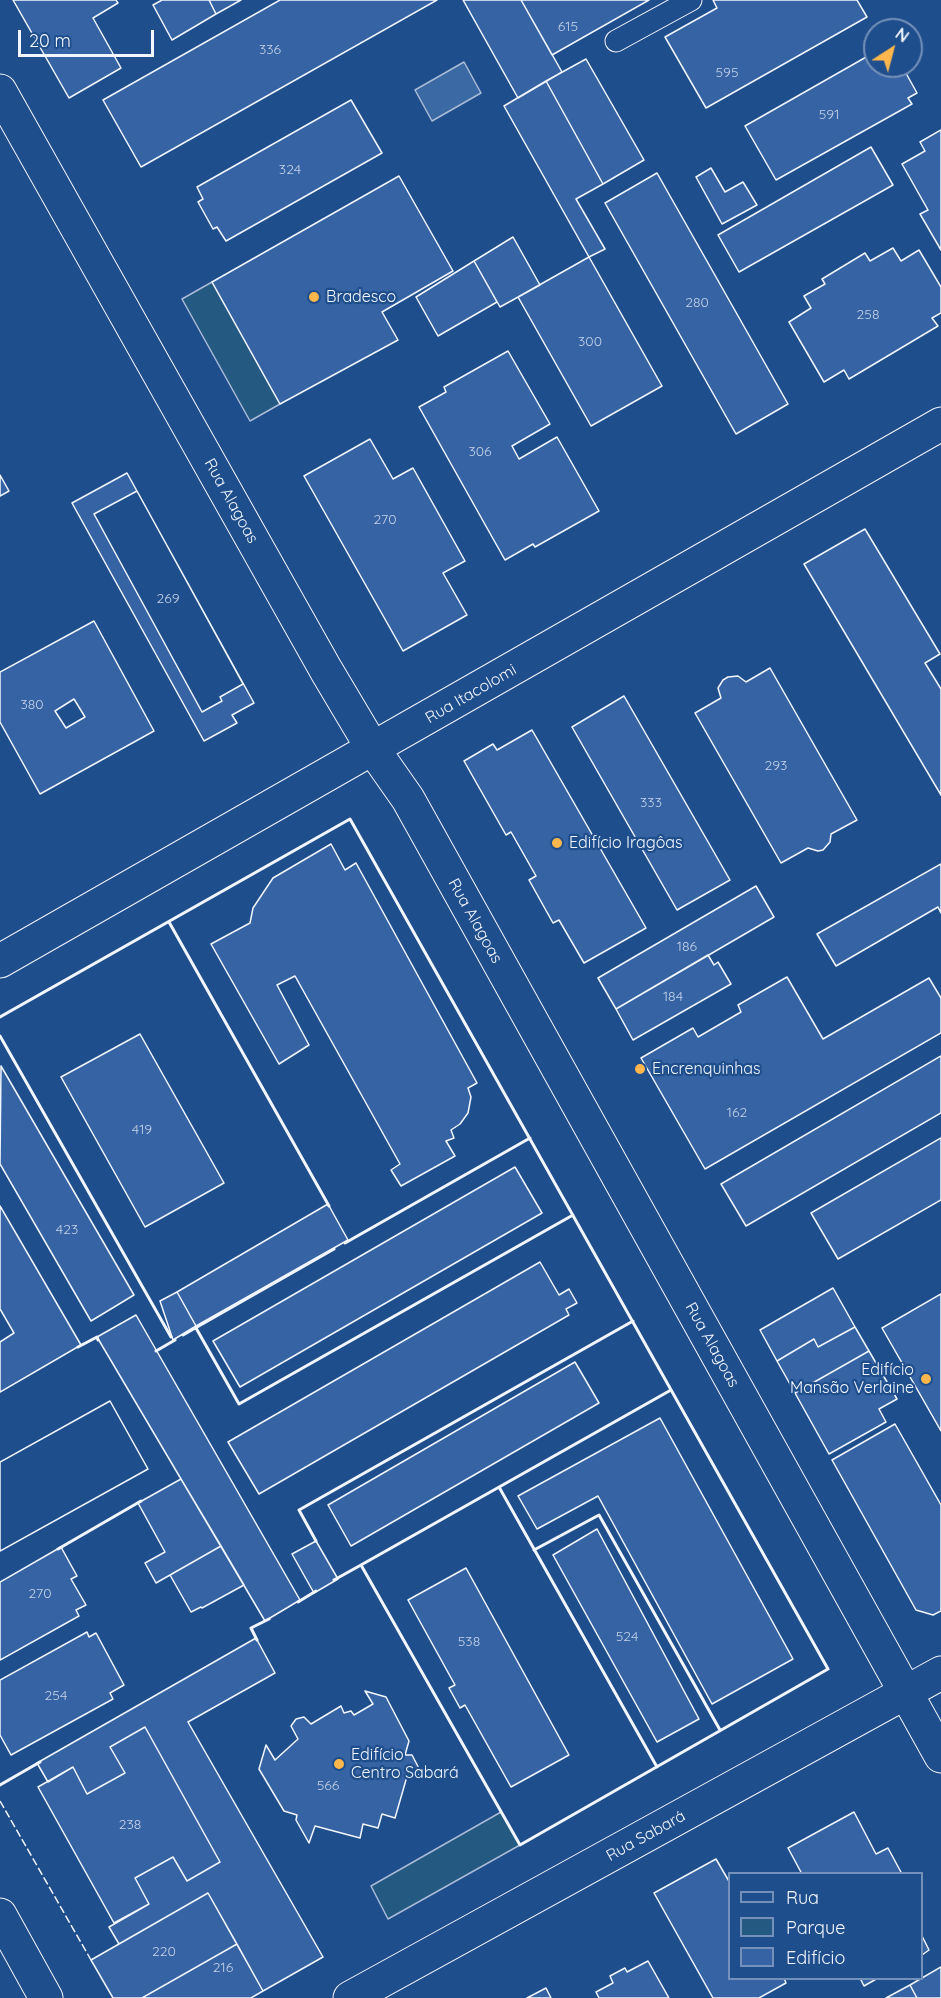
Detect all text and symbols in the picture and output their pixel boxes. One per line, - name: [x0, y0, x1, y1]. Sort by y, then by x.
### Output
- scale bar: [21, 18, 158, 56]
- north arrow: [863, 18, 923, 78]
- house number: 615: [558, 19, 578, 35]
- text: N: [892, 24, 913, 47]
- text: 20 m: [29, 29, 71, 52]
- house number: 336: [259, 42, 281, 58]
- house number: 595: [715, 65, 739, 81]
- house number: 591: [819, 107, 839, 123]
- house number: 324: [279, 162, 301, 178]
- place label: Bradesco: [326, 287, 396, 307]
- marker: Bradesco: [307, 290, 321, 304]
- house number: 280: [685, 295, 709, 311]
- house number: 258: [857, 307, 879, 323]
- house number: 300: [578, 334, 602, 350]
- house number: 306: [468, 444, 492, 460]
- street label: Rua Alagoas: [200, 455, 262, 547]
- house number: 270: [373, 512, 397, 528]
- house number: 269: [156, 591, 180, 607]
- street label: Rua Itacolomi: [422, 660, 520, 728]
- house number: 380: [20, 697, 44, 713]
- house number: 293: [765, 758, 787, 774]
- house number: 333: [640, 795, 662, 811]
- place label: Edifício Iragôas: [569, 833, 683, 853]
- marker: Edifício Iragôas: [550, 836, 564, 850]
- street label: Rua Alagoas: [444, 875, 506, 967]
- house number: 186: [677, 939, 697, 955]
- house number: 184: [663, 989, 683, 1005]
- place label: Encrenquinhas: [652, 1059, 760, 1079]
- marker: Encrenquinhas: [633, 1062, 647, 1076]
- house number: 162: [727, 1105, 747, 1121]
- house number: 419: [132, 1122, 152, 1138]
- house number: 423: [56, 1222, 78, 1238]
- street label: Rua Alagoas: [681, 1299, 743, 1391]
- place label: Edifício Mansão Verlaine: [790, 1360, 914, 1398]
- marker: Edifício Mansão Verlaine: [919, 1372, 933, 1386]
- house number: 270: [28, 1586, 52, 1602]
- house number: 524: [616, 1629, 638, 1645]
- house number: 538: [458, 1634, 480, 1650]
- house number: 254: [45, 1688, 67, 1704]
- place label: Edifício Centro Sabará: [351, 1745, 459, 1783]
- marker: Edifício Centro Sabará: [332, 1757, 346, 1771]
- house number: 566: [317, 1778, 339, 1794]
- street label: Rua Sabará: [603, 1806, 689, 1866]
- house number: 238: [119, 1817, 141, 1833]
- legend: [728, 1872, 923, 1980]
- text: Rua: [786, 1886, 819, 1909]
- text: Parque: [786, 1916, 845, 1939]
- house number: 220: [152, 1944, 176, 1960]
- text: Edifício: [786, 1946, 845, 1969]
- house number: 216: [213, 1960, 233, 1976]

